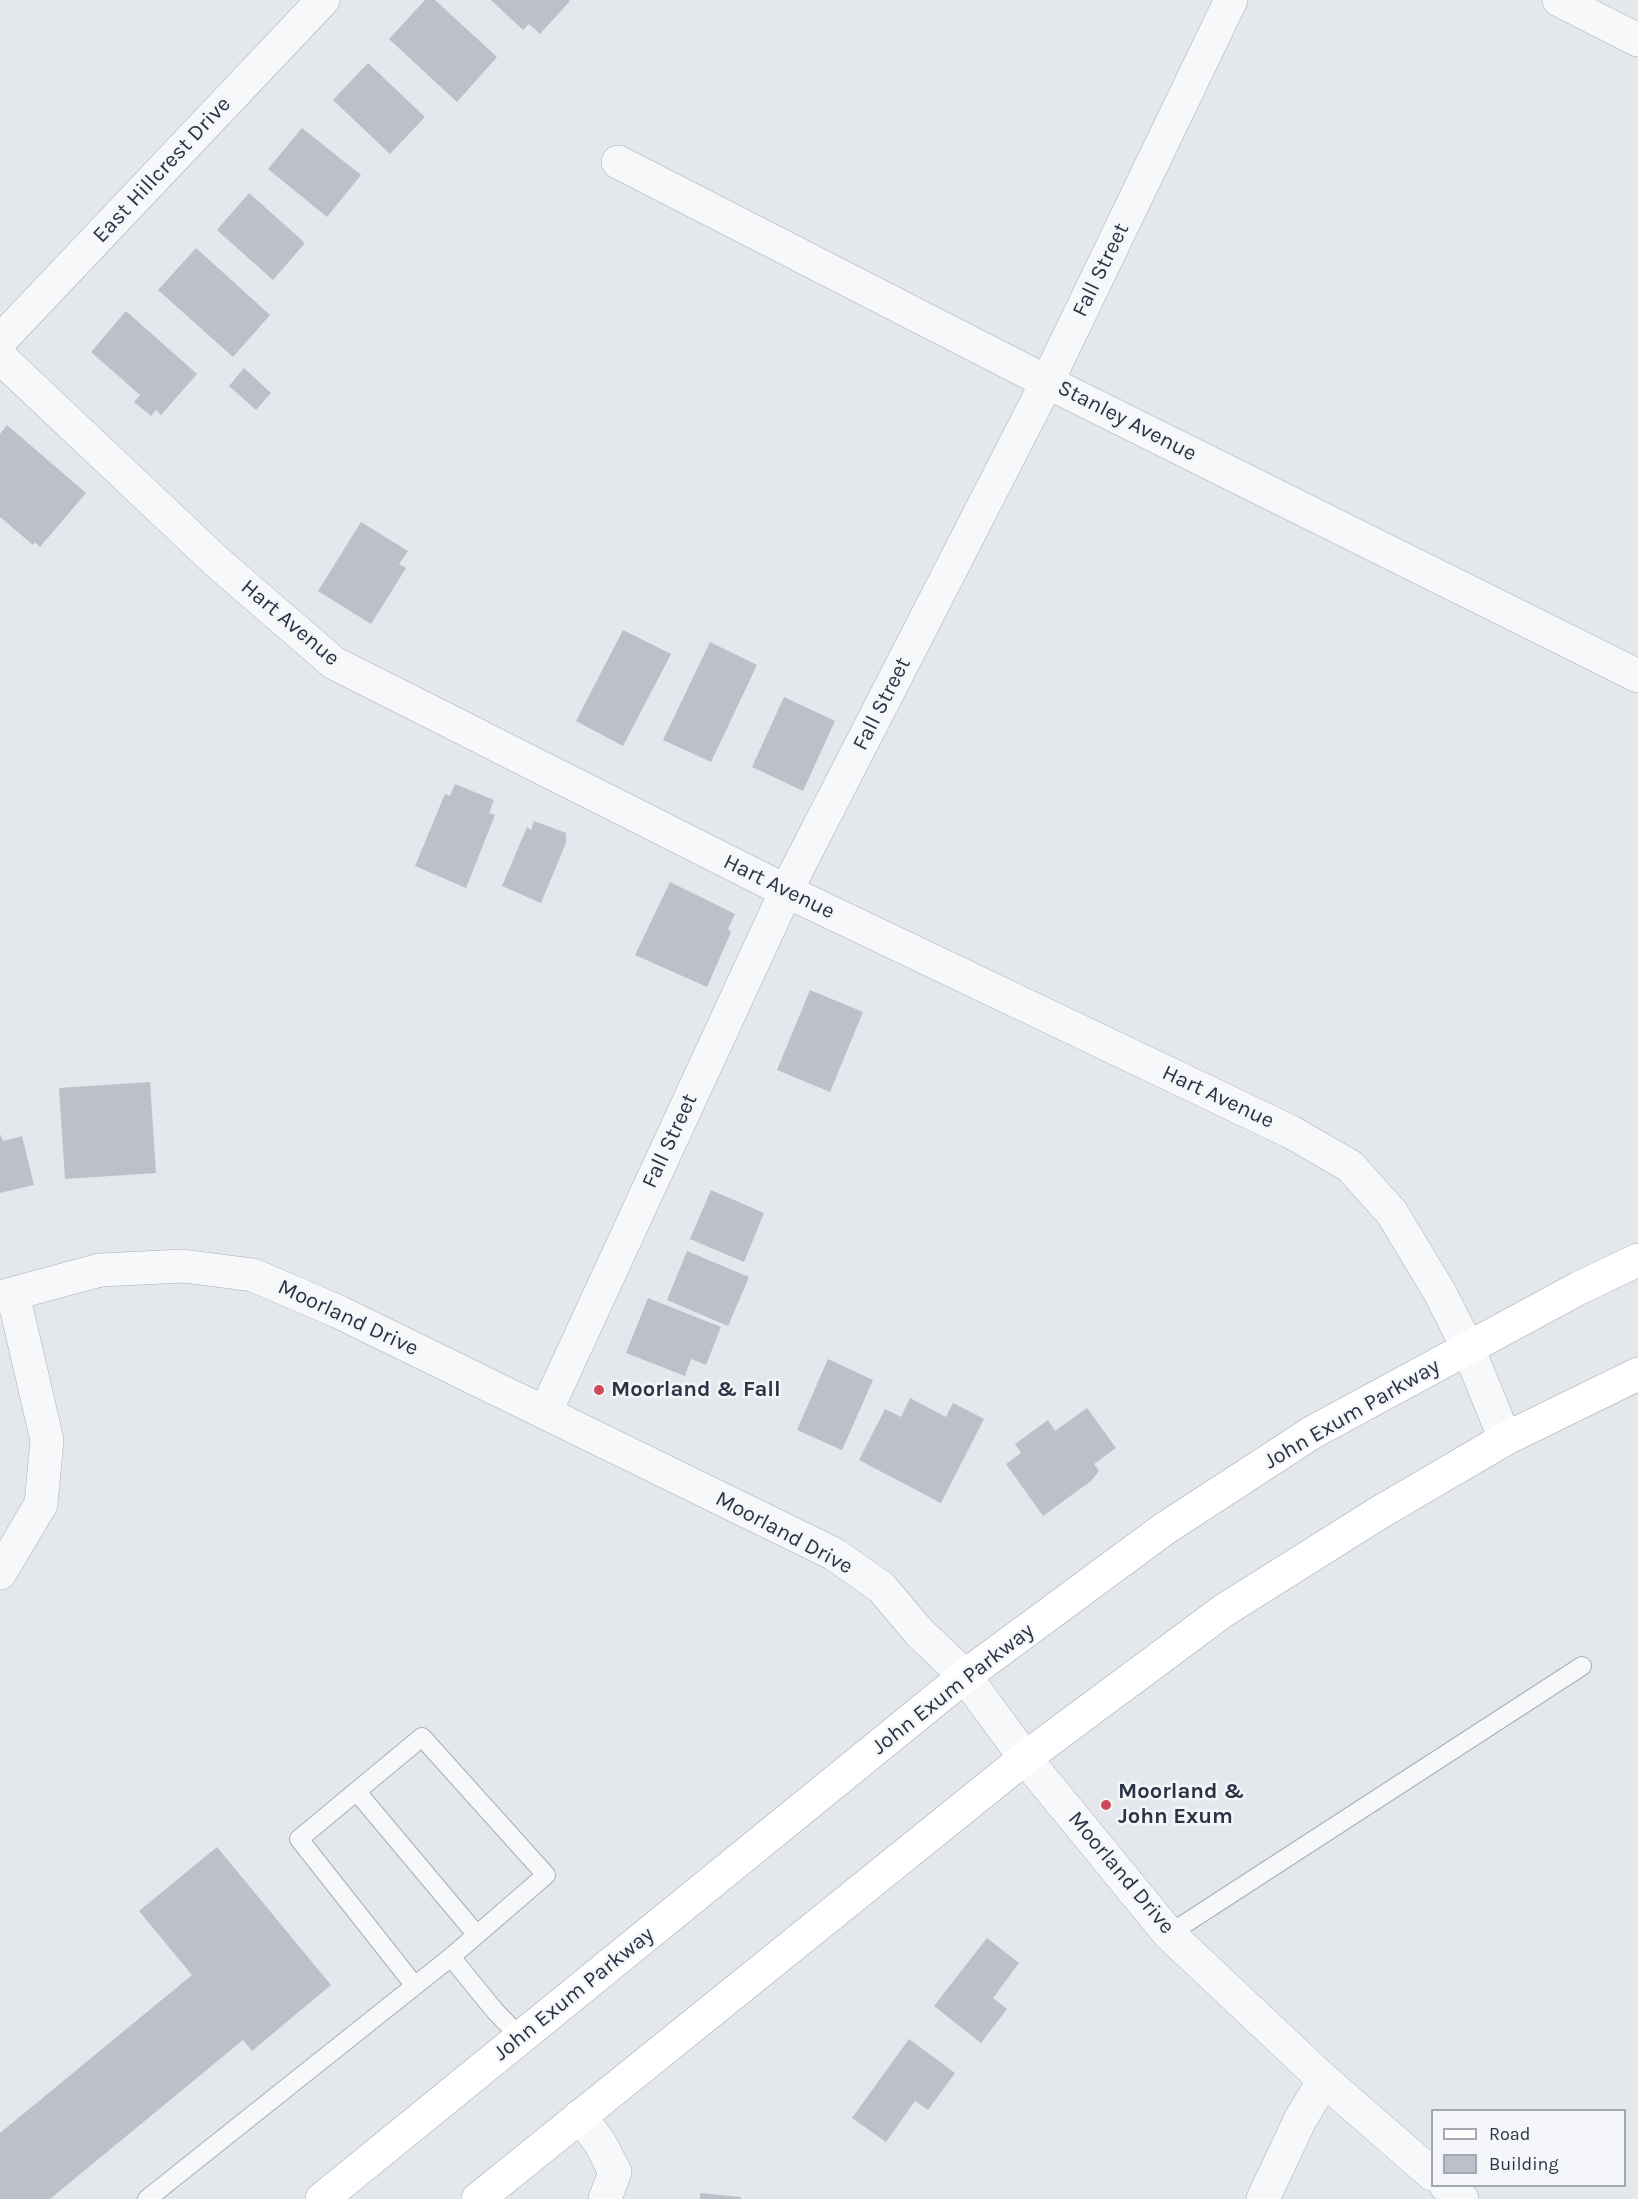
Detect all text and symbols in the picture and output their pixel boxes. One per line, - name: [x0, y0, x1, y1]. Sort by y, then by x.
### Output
- street label: East Hillcrest Drive: [88, 91, 236, 249]
- street label: Fall Street: [1067, 219, 1135, 321]
- street label: Stanley Avenue: [1053, 375, 1201, 467]
- street label: Hart Avenue: [235, 574, 345, 672]
- street label: Fall Street: [847, 653, 917, 755]
- street label: Hart Avenue: [719, 849, 839, 925]
- street label: Hart Avenue: [1158, 1060, 1278, 1134]
- street label: Fall Street: [637, 1090, 703, 1192]
- street label: Moorland Drive: [274, 1274, 422, 1362]
- street label: John Exum Parkway: [1260, 1353, 1444, 1475]
- place label: Moorland & Fall: [611, 1377, 781, 1403]
- marker: Moorland & Fall: [592, 1383, 606, 1397]
- street label: Moorland Drive: [711, 1486, 857, 1580]
- street label: John Exum Parkway: [867, 1618, 1039, 1760]
- place label: Moorland & John Exum: [1118, 1779, 1244, 1831]
- marker: Moorland & John Exum: [1099, 1798, 1113, 1812]
- street label: Moorland Drive: [1062, 1806, 1180, 1940]
- street label: John Exum Parkway: [489, 1921, 659, 2067]
- legend: [1431, 2109, 1626, 2187]
- text: Road: [1489, 2123, 1530, 2145]
- text: Building: [1489, 2153, 1559, 2175]

